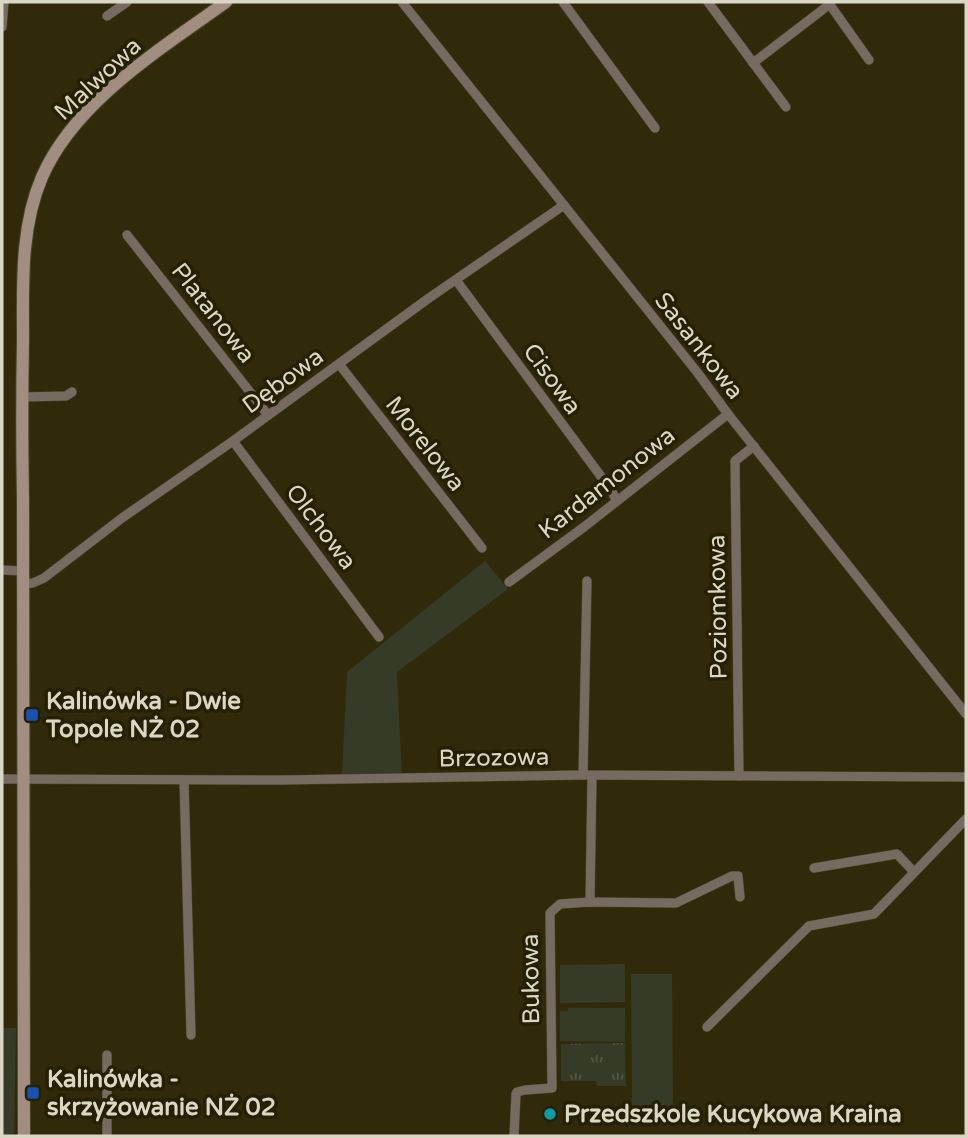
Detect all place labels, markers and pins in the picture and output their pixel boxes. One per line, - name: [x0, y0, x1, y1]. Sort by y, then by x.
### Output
- place label: Kalinówka - Dwie Topole NŻ 02: [45, 687, 241, 744]
- marker: Kalinówka - Dwie Topole NŻ 02: [24, 707, 40, 723]
- place label: Kalinówka - skrzyżowanie NŻ 02: [47, 1065, 276, 1122]
- marker: Kalinówka - skrzyżowanie NŻ 02: [25, 1085, 41, 1101]
- place label: Przedszkole Kucykowa Kraina: [564, 1100, 902, 1129]
- marker: Przedszkole Kucykowa Kraina: [542, 1106, 558, 1122]

